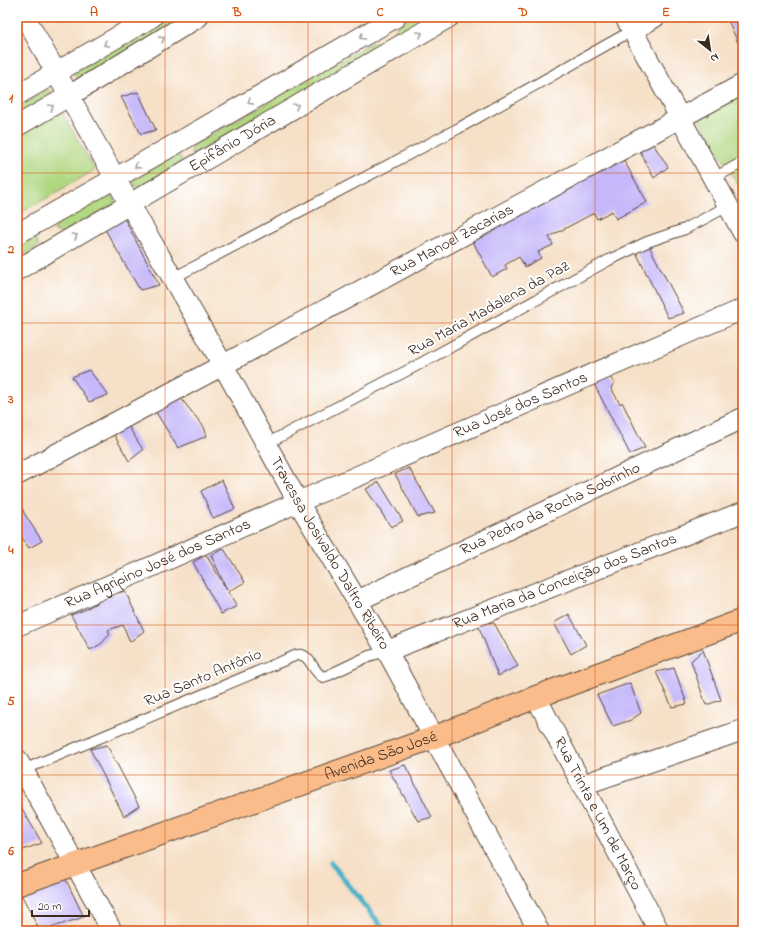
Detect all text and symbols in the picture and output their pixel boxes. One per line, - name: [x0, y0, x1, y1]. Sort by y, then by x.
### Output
- text: A: [90, 3, 98, 22]
- text: B: [232, 3, 242, 22]
- text: C: [376, 3, 384, 22]
- text: D: [517, 3, 528, 22]
- text: E: [662, 3, 670, 22]
- north arrow: [690, 30, 730, 70]
- one-way arrow: [416, 31, 423, 38]
- one-way arrow: [359, 32, 366, 39]
- one-way arrow: [158, 36, 165, 44]
- one-way arrow: [103, 39, 110, 46]
- text: N: [707, 49, 722, 67]
- text: 1: [9, 89, 14, 108]
- one-way arrow: [247, 97, 254, 104]
- one-way arrow: [47, 104, 54, 111]
- one-way arrow: [292, 104, 299, 111]
- street label: Epifânio Dória: [185, 109, 281, 179]
- one-way arrow: [134, 162, 141, 169]
- street label: Rua Manoel Zacarias: [386, 198, 518, 284]
- one-way arrow: [71, 233, 78, 240]
- text: 2: [7, 240, 15, 259]
- street label: Rua Maria Madalena da Paz: [404, 254, 574, 363]
- street label: Rua José dos Santos: [450, 366, 592, 445]
- text: 3: [7, 390, 14, 409]
- street label: Travessa Josivaldo Daltro Ribeiro: [263, 452, 396, 655]
- street label: Rua Pedro da Rocha Sobrinho: [456, 456, 644, 562]
- street label: Rua Agripino José dos Santos: [61, 512, 255, 615]
- street label: Rua Maria da Conceição dos Santos: [449, 527, 681, 636]
- text: 4: [7, 541, 14, 560]
- street label: Rua Santo Antônio: [140, 642, 266, 714]
- text: 5: [7, 692, 15, 711]
- street label: Avenida São José: [321, 725, 441, 787]
- street label: Rua Trinta e Um de Março: [547, 733, 648, 895]
- text: 6: [7, 842, 14, 861]
- scale bar: [32, 892, 89, 918]
- text: 20 m: [38, 898, 61, 916]

